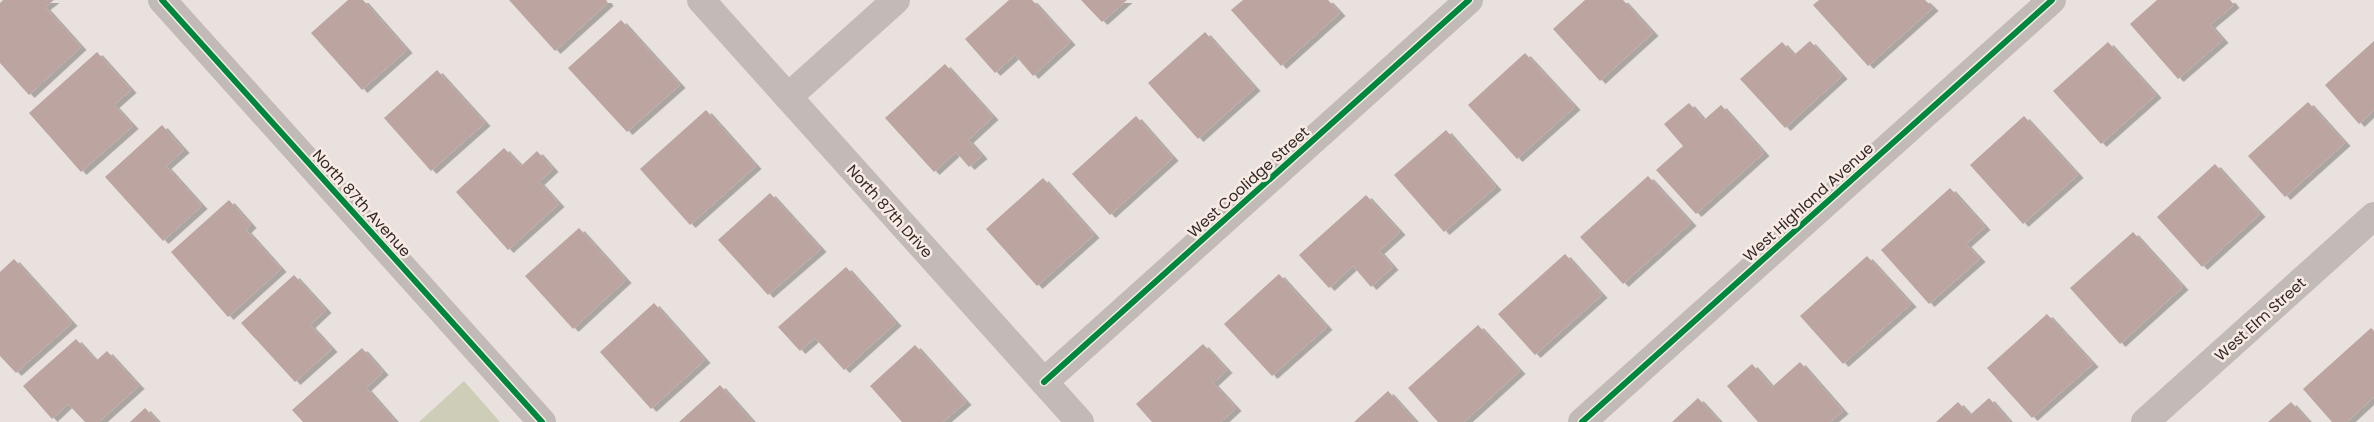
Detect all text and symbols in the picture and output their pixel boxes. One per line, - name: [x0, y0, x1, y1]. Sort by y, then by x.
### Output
- street label: West Coolidge Street: [1183, 122, 1313, 242]
- street label: West Highland Avenue: [1738, 138, 1878, 266]
- street label: North 87th Avenue: [308, 145, 416, 261]
- street label: North 87th Drive: [842, 160, 938, 262]
- street label: West Elm Street: [2210, 272, 2310, 366]

